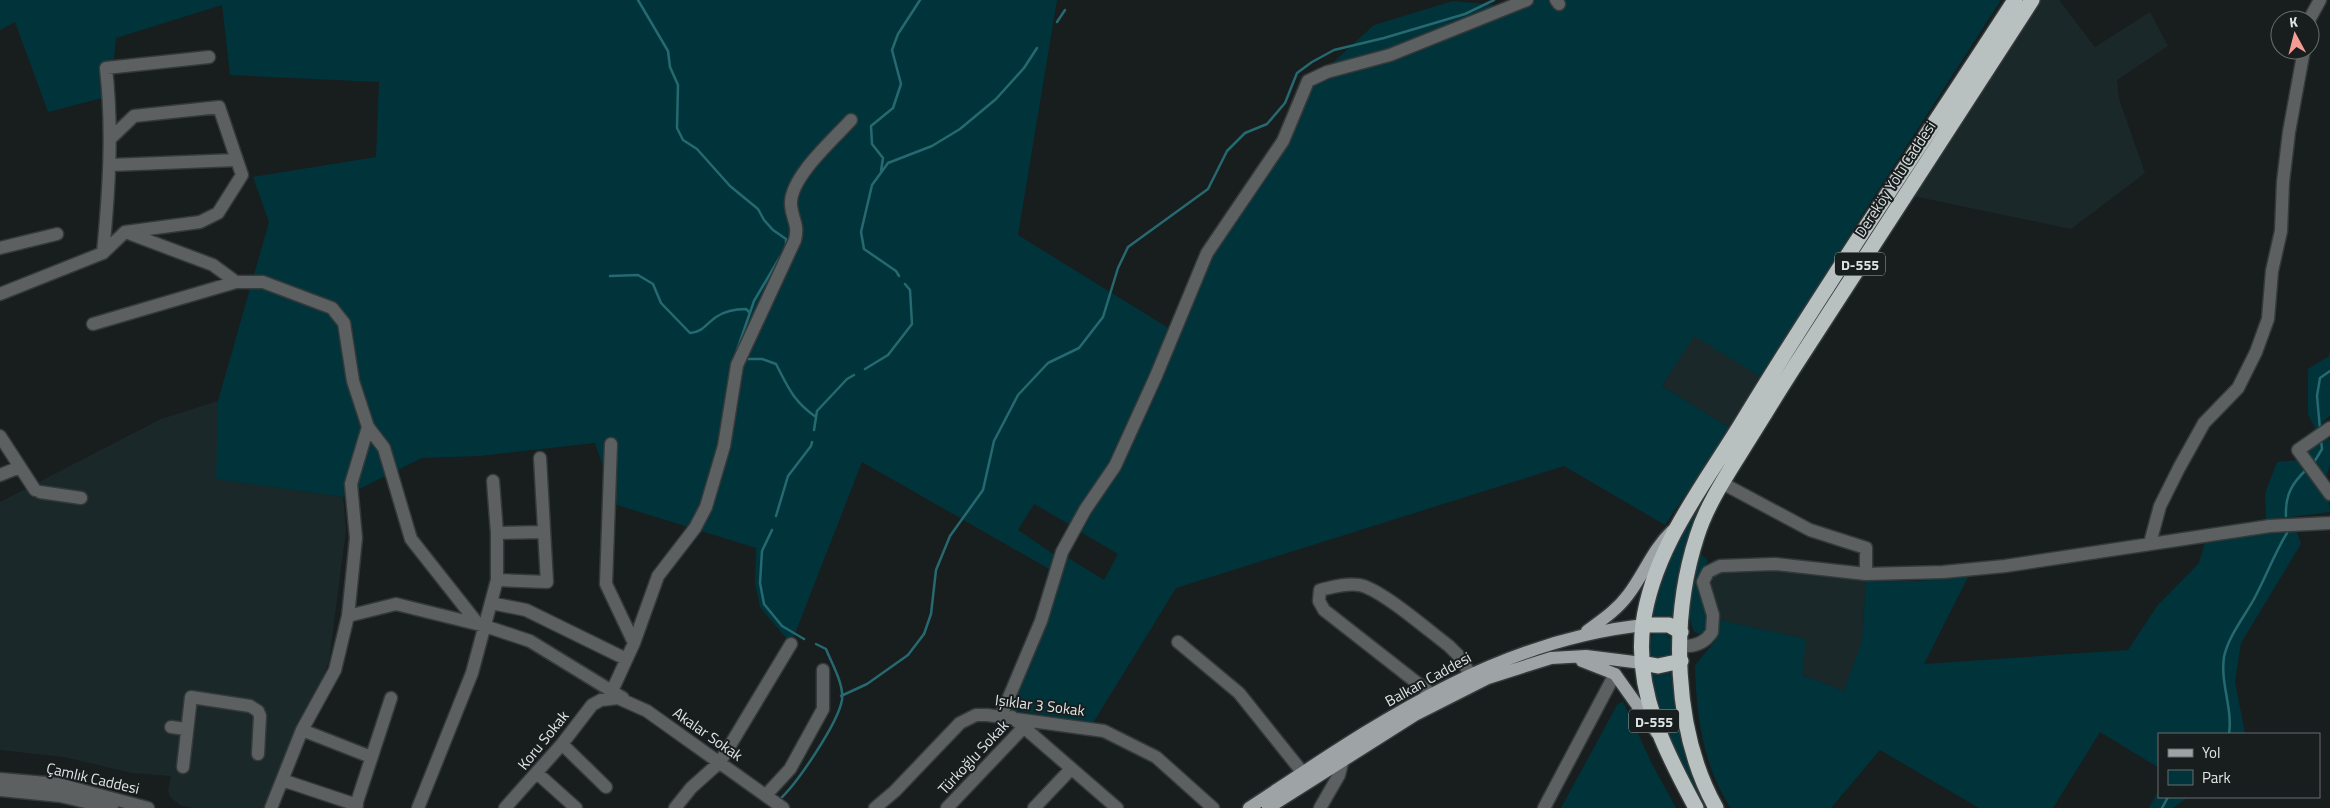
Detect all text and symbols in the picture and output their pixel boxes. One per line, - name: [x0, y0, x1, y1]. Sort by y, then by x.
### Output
- north arrow: [2270, 10, 2320, 60]
- text: K: [2288, 11, 2299, 33]
- street label: Dereköy Yolu Caddesi: [1849, 116, 1941, 242]
- road number: D-555: [1835, 252, 1885, 276]
- street label: Balkan Caddesi: [1381, 646, 1475, 712]
- street label: Işıklar 3 Sokak: [994, 688, 1086, 722]
- street label: Akalar Sokak: [668, 701, 748, 767]
- street label: Koru Sokak: [512, 705, 574, 775]
- road number: D-555: [1629, 709, 1679, 732]
- street label: Türkoğlu Sokak: [932, 714, 1014, 800]
- legend: [2158, 733, 2320, 798]
- text: Yol: [2202, 741, 2220, 764]
- street label: Çamlık Caddesi: [44, 756, 142, 800]
- text: Park: [2202, 766, 2231, 789]

